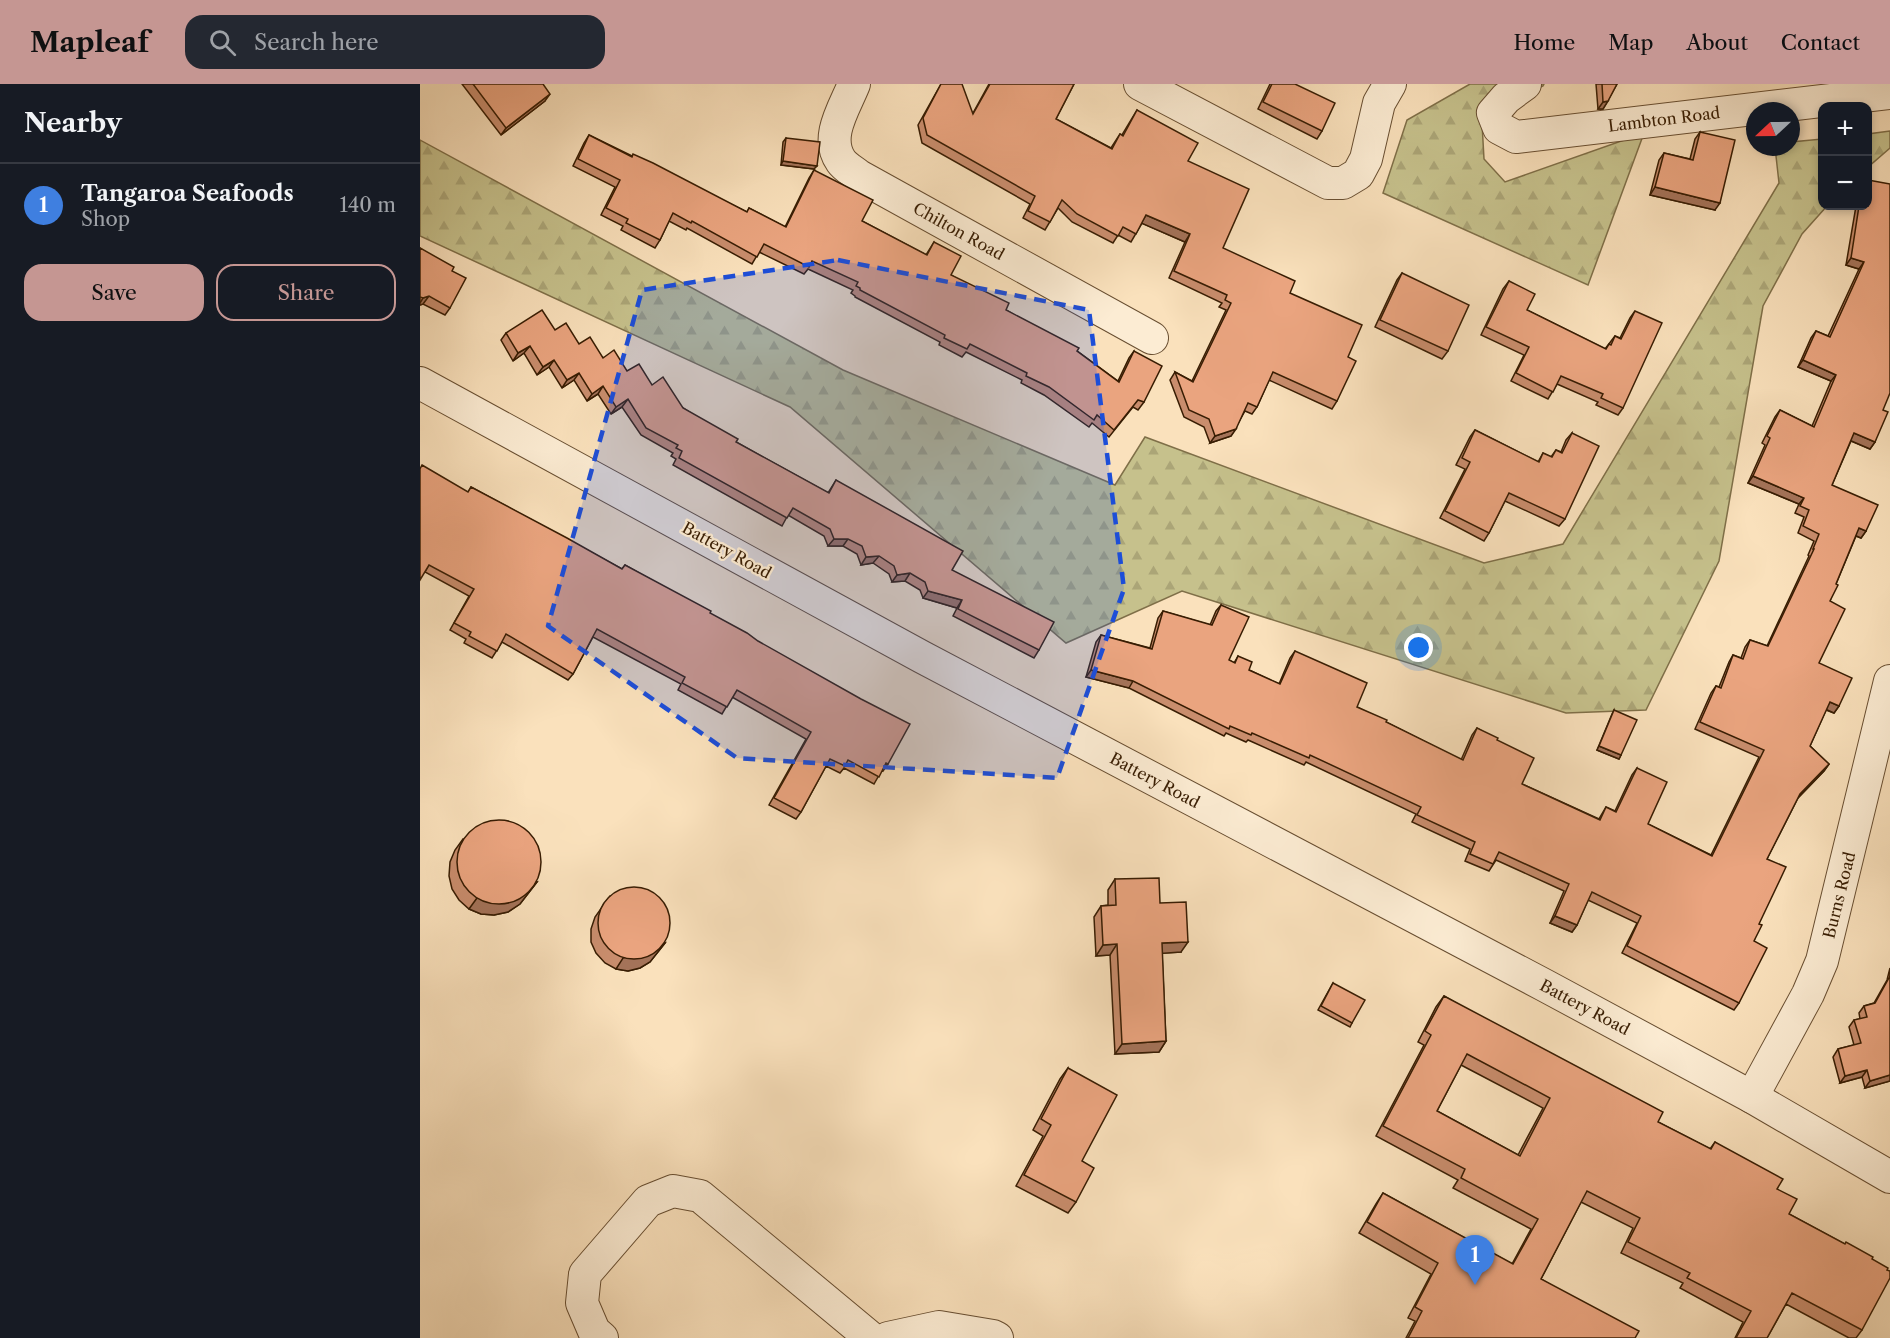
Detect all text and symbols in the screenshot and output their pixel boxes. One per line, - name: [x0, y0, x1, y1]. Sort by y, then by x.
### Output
- search box: [185, 15, 605, 69]
- text: Mapleaf: [30, 25, 149, 59]
- icon: search: [206, 26, 239, 59]
- text: Search here: [254, 29, 379, 56]
- text: Home: [1514, 30, 1575, 55]
- text: Map: [1608, 30, 1653, 55]
- text: About: [1686, 30, 1748, 55]
- text: Contact: [1781, 30, 1860, 55]
- street label: Lambton Road: [1607, 102, 1721, 136]
- north arrow: [1746, 102, 1800, 156]
- map controls: [1818, 102, 1872, 210]
- button: +: [1818, 102, 1872, 156]
- text: Nearby: [24, 107, 122, 139]
- button: −: [1818, 156, 1872, 210]
- text: Tangaroa Seafoods: [81, 180, 294, 207]
- text: 1: [39, 193, 48, 217]
- text: 140 m: [339, 193, 396, 217]
- street label: Chilton Road: [910, 198, 1008, 264]
- text: Shop: [81, 207, 130, 231]
- button: Save: [24, 264, 204, 321]
- button: Share: [216, 264, 396, 321]
- street label: Battery Road: [679, 517, 775, 583]
- your location: [1404, 633, 1433, 662]
- street label: Battery Road: [1107, 748, 1204, 812]
- street label: Burns Road: [1819, 849, 1859, 940]
- street label: Battery Road: [1537, 975, 1634, 1039]
- pin: 1: [1456, 1236, 1494, 1285]

